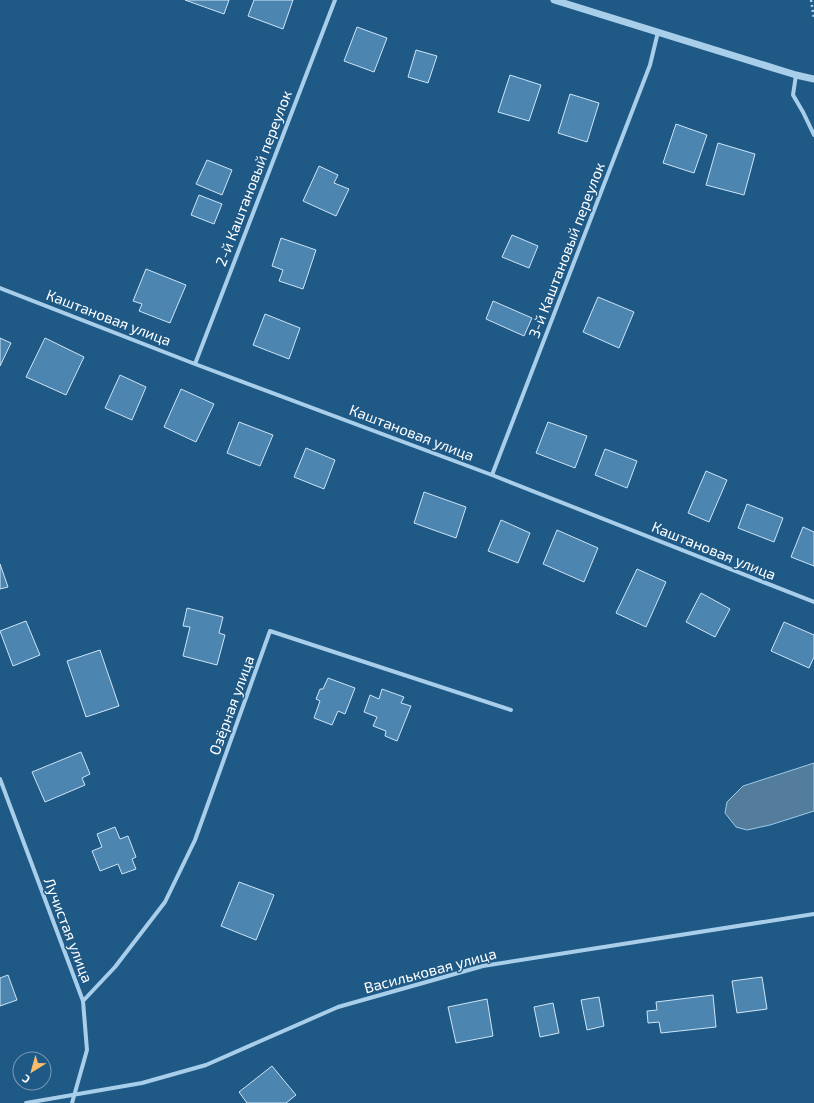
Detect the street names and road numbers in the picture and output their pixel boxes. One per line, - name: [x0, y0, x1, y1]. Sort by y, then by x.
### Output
- street label: 2-й Каштановый переулок: [211, 88, 296, 269]
- street label: 3-й Каштановый переулок: [524, 160, 609, 341]
- street label: Каштановая улица: [44, 285, 174, 350]
- street label: Каштановая улица: [347, 400, 477, 465]
- street label: Каштановая улица: [649, 517, 779, 584]
- street label: Озёрная улица: [205, 653, 258, 758]
- street label: Лучистая улица: [40, 875, 97, 985]
- street label: Васильковая улица: [362, 944, 498, 997]

